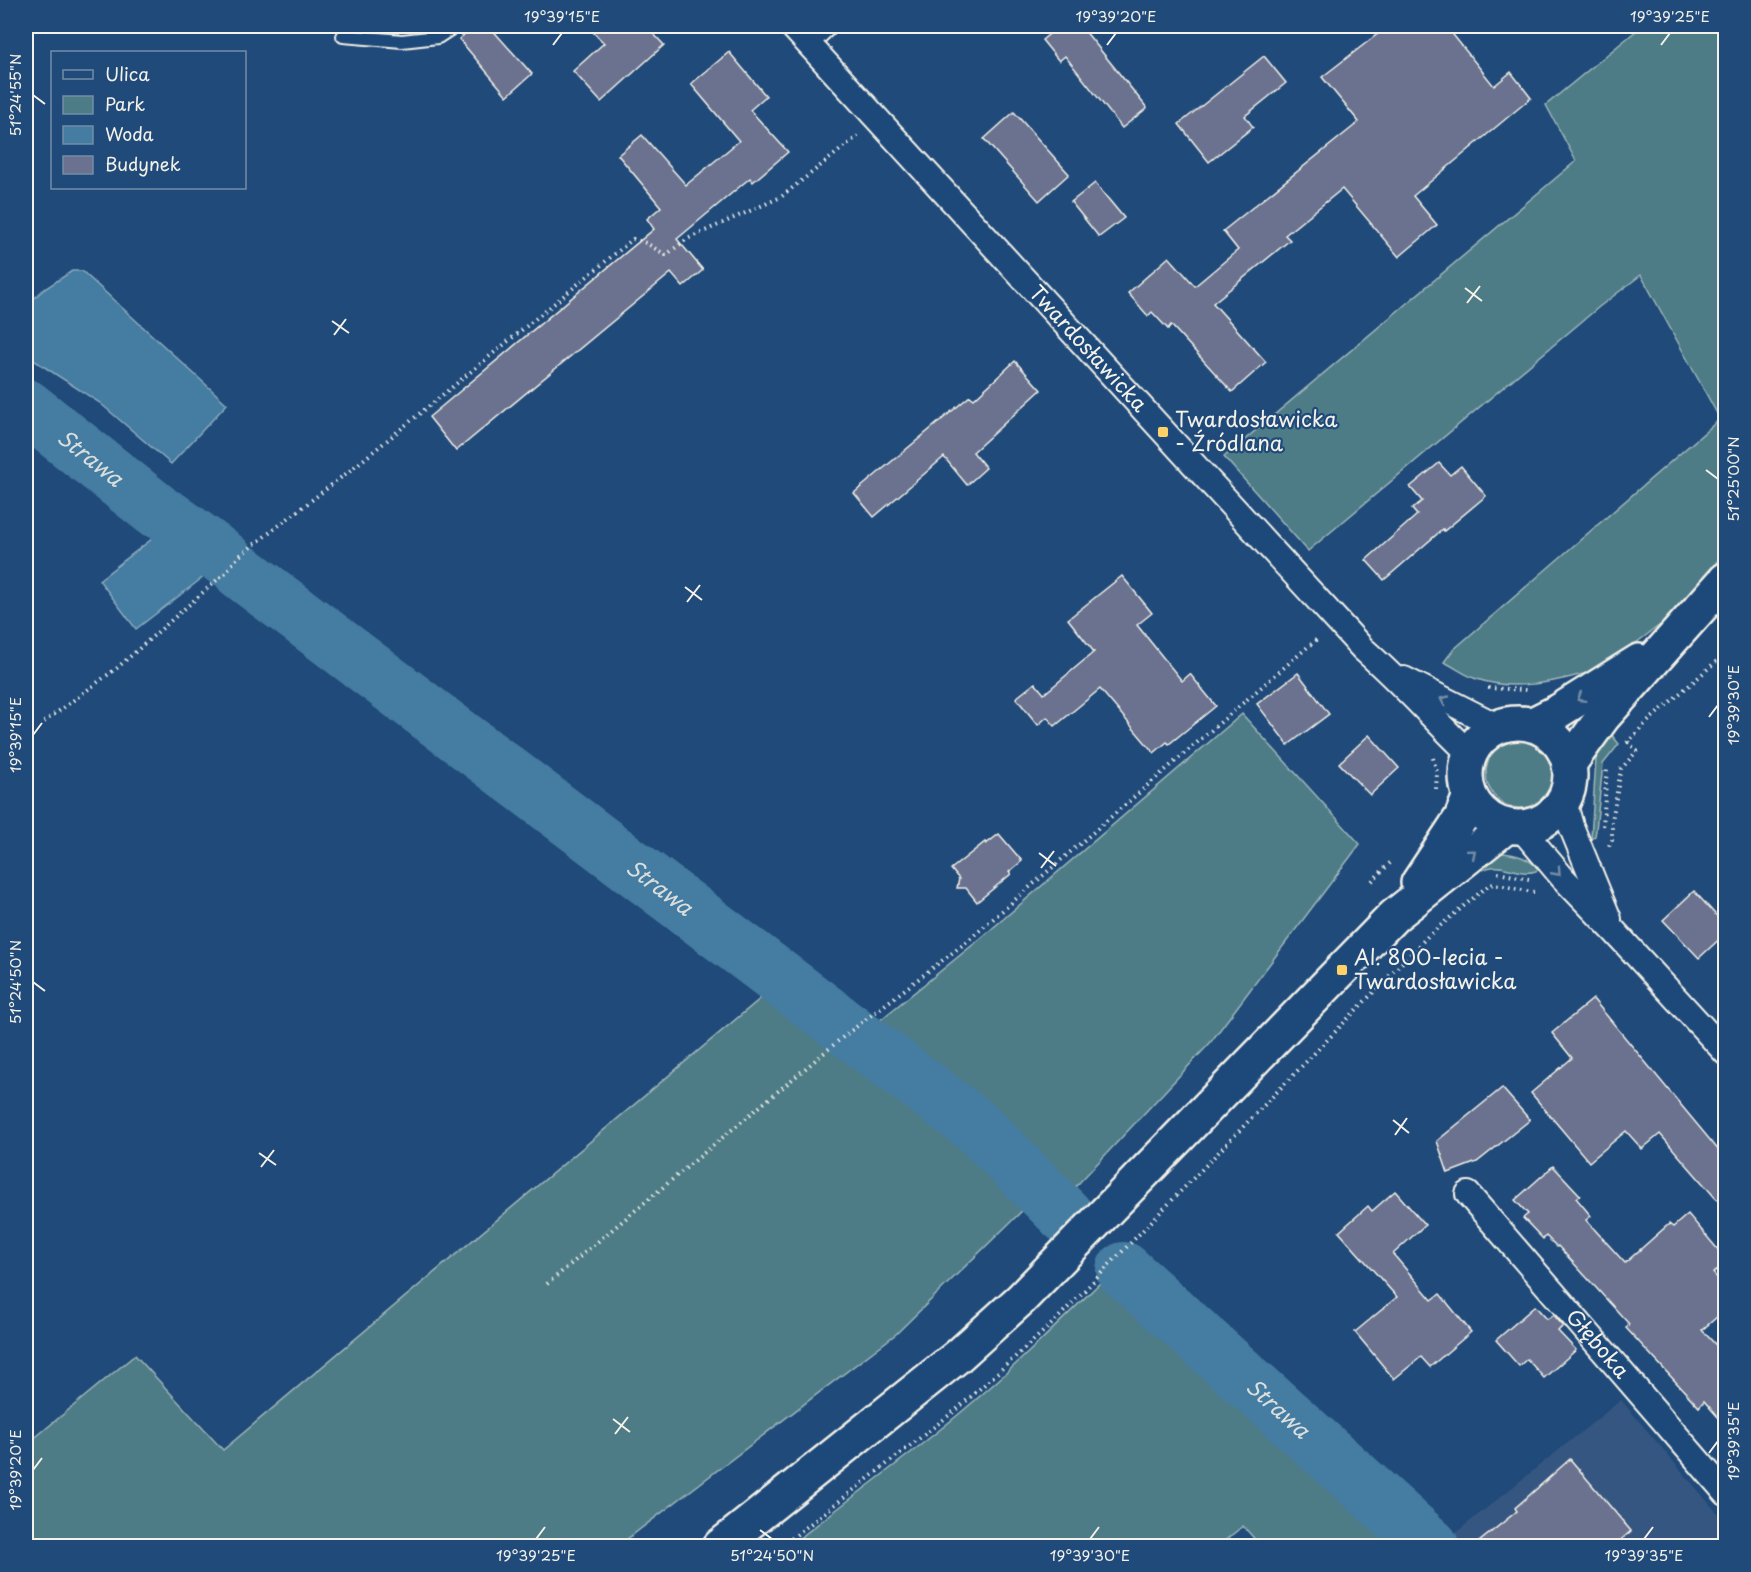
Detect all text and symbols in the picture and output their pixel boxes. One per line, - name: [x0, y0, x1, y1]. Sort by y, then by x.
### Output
- text: 19°39'15"E: [524, 4, 600, 27]
- text: 19°39'20"E: [1075, 4, 1157, 27]
- text: 19°39'25"E: [1630, 4, 1710, 27]
- legend: [51, 51, 246, 189]
- text: 51°24'55"N: [3, 53, 26, 137]
- text: Ulica: [105, 60, 150, 87]
- text: Park: [105, 90, 145, 117]
- text: Woda: [105, 120, 154, 147]
- text: Budynek: [105, 150, 181, 177]
- street label: Twardosławicka: [1023, 277, 1157, 419]
- place label: Twardosławicka - Źródlana: [1175, 402, 1338, 458]
- water label: Strawa: [51, 420, 132, 494]
- marker: Twardosławicka - Źródlana: [1156, 425, 1170, 439]
- text: 51°25'00"N: [1721, 436, 1744, 522]
- text: 19°39'30"E: [1721, 665, 1744, 745]
- one-way arrow: [1577, 690, 1587, 702]
- one-way arrow: [1440, 696, 1451, 708]
- text: 19°39'15"E: [3, 697, 26, 773]
- one-way arrow: [1465, 849, 1476, 860]
- water label: Strawa: [620, 850, 702, 923]
- one-way arrow: [1550, 865, 1561, 875]
- text: 51°24'50"N: [3, 940, 26, 1024]
- place label: Al. 800-lecia - Twardosławicka: [1354, 940, 1517, 996]
- marker: Al. 800-lecia - Twardosławicka: [1335, 963, 1349, 977]
- street label: Głęboka: [1560, 1301, 1638, 1385]
- water label: Strawa: [1240, 1370, 1319, 1446]
- text: 19°39'35"E: [1721, 1401, 1744, 1481]
- text: 19°39'20"E: [3, 1429, 26, 1511]
- text: 19°39'25"E: [496, 1543, 576, 1566]
- text: 51°24'50"N: [730, 1543, 814, 1566]
- text: 19°39'30"E: [1050, 1543, 1130, 1566]
- text: 19°39'35"E: [1604, 1543, 1684, 1566]

